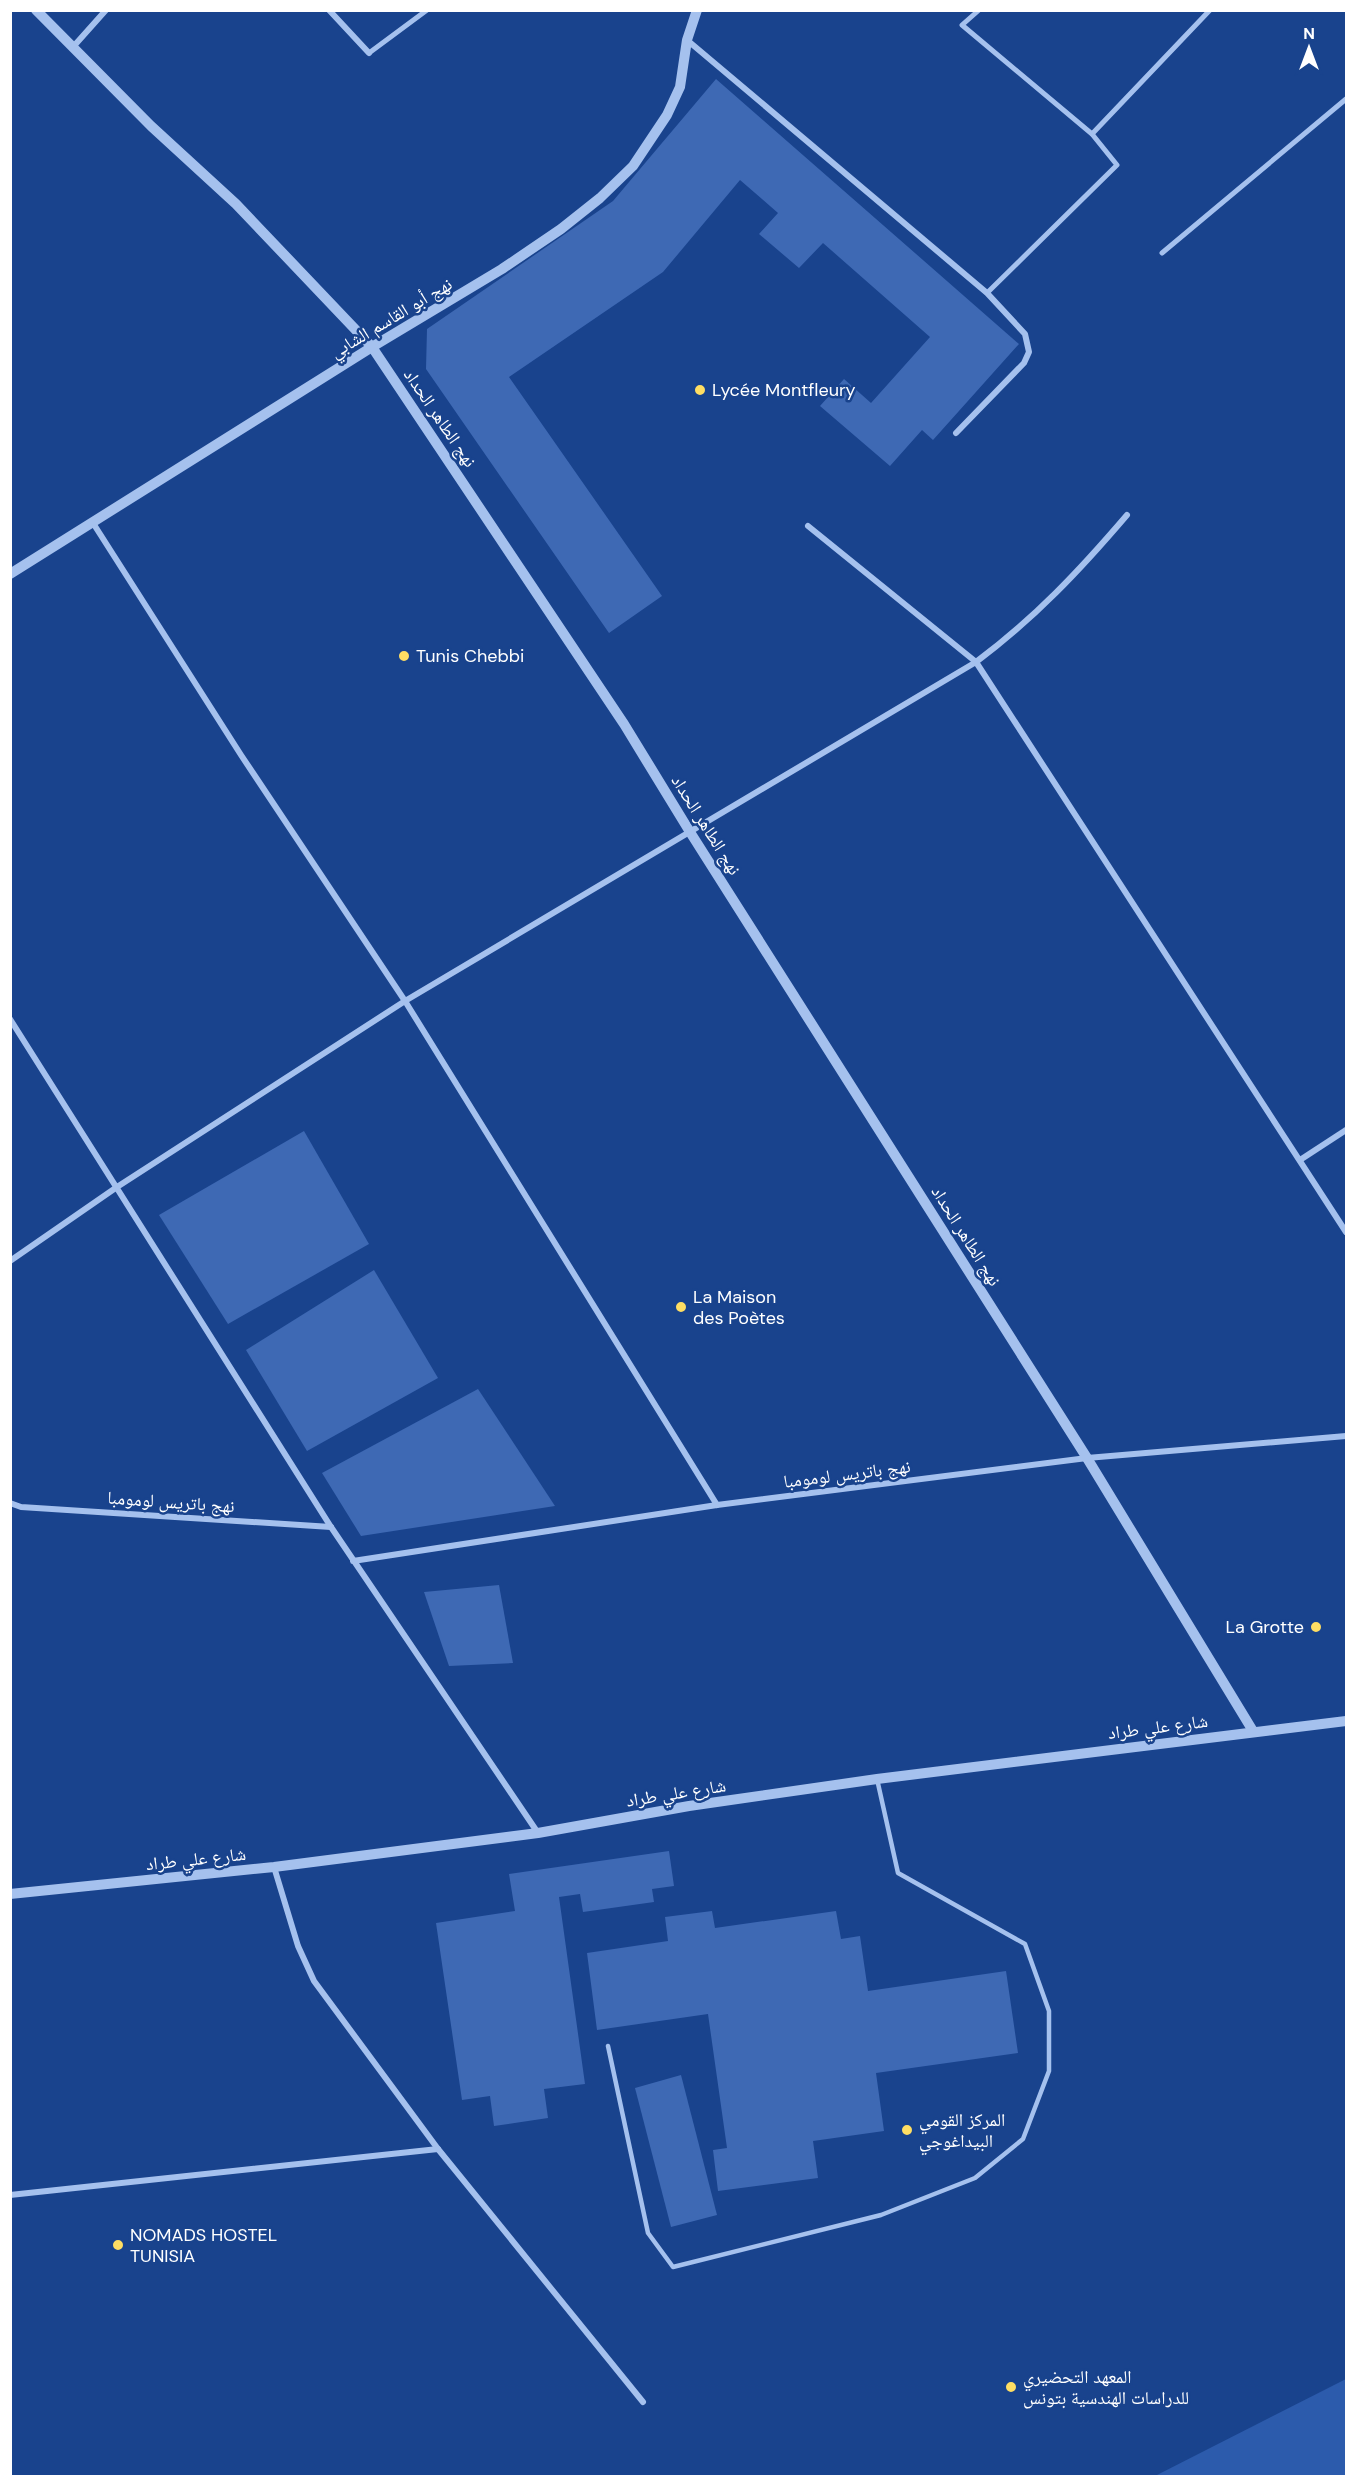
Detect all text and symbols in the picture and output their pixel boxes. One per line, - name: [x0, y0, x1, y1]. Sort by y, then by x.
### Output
- north arrow: [1279, 18, 1339, 78]
- text: N: [1303, 23, 1315, 44]
- street label: نهج أبو القاسم الشابي: [325, 272, 458, 366]
- street label: نهج الطاهر الحداد: [398, 364, 482, 472]
- place label: Lycée Montfleury: [712, 378, 856, 402]
- marker: Lycée Montfleury: [693, 383, 707, 397]
- place label: Tunis Chebbi: [416, 644, 524, 668]
- marker: Tunis Chebbi: [397, 649, 411, 663]
- street label: نهج الطاهر الحداد: [666, 770, 746, 880]
- street label: نهج الطاهر الحداد: [926, 1181, 1006, 1291]
- place label: La Maison des Poètes: [693, 1285, 785, 1330]
- marker: La Maison des Poètes: [674, 1300, 688, 1314]
- street label: نهج باتريس لومومبا: [782, 1454, 912, 1494]
- street label: نهج باتريس لومومبا: [106, 1486, 236, 1518]
- place label: La Grotte: [1226, 1615, 1304, 1639]
- marker: La Grotte: [1309, 1620, 1323, 1634]
- street label: شارع علي طراد: [1107, 1709, 1210, 1748]
- street label: شارع علي طراد: [624, 1773, 728, 1815]
- street label: شارع علي طراد: [145, 1842, 248, 1879]
- place label: المركز القومي البيداغوجي: [919, 2108, 1005, 2156]
- marker: المركز القومي البيداغوجي: [900, 2123, 914, 2137]
- place label: NOMADS HOSTEL TUNISIA: [130, 2223, 277, 2268]
- marker: NOMADS HOSTEL TUNISIA: [111, 2238, 125, 2252]
- place label: المعهد التحضيري للدراسات الهندسية بتونس: [1023, 2365, 1189, 2410]
- marker: المعهد التحضيري للدراسات الهندسية بتونس: [1004, 2380, 1018, 2394]

